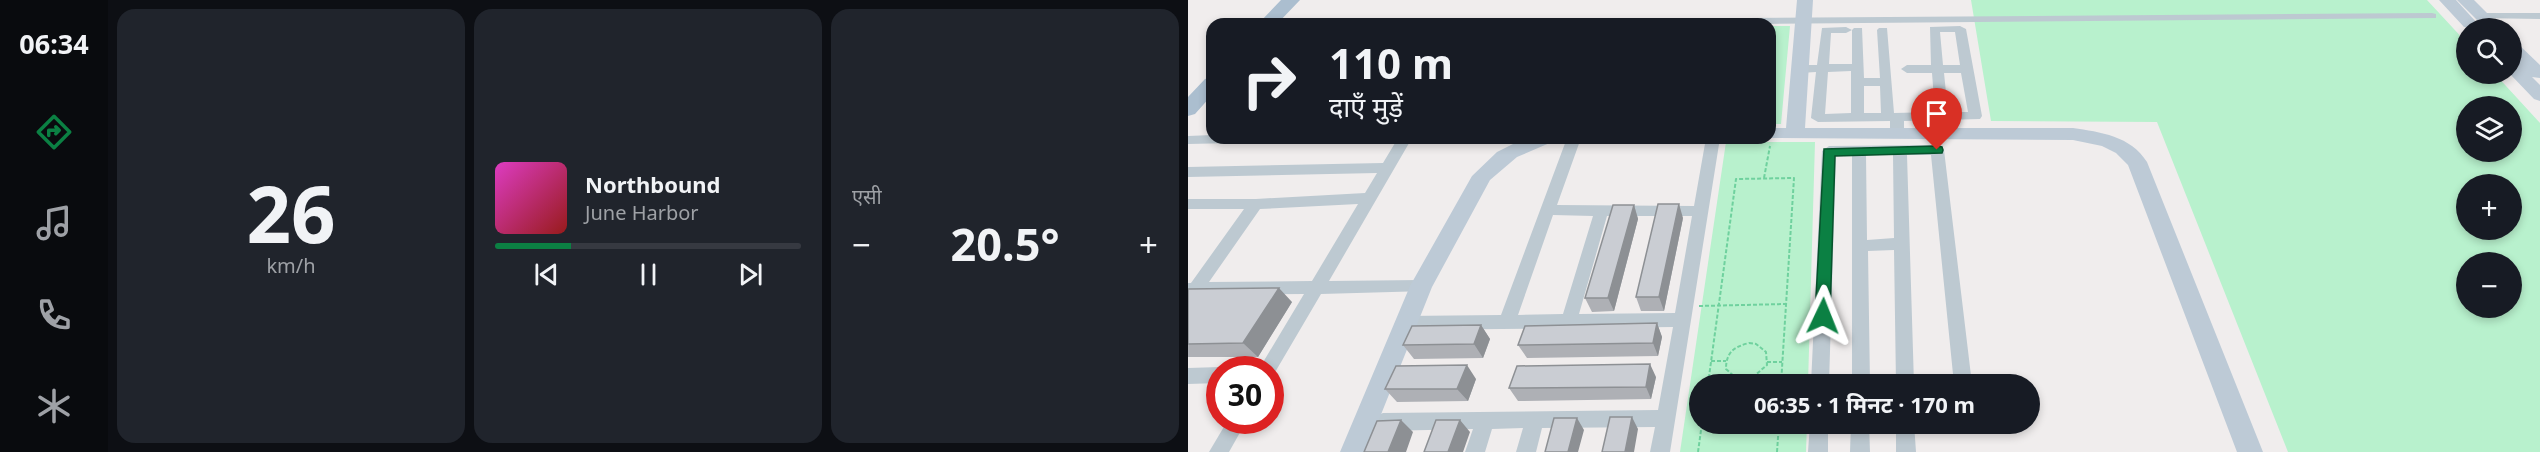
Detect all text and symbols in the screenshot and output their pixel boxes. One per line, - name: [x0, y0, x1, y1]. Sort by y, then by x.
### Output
- map controls: [2456, 18, 2522, 318]
- button: search: [2456, 18, 2522, 84]
- text: 06:34: [19, 25, 89, 62]
- text: 110 m: [1329, 34, 1453, 91]
- icon: right: [1230, 42, 1308, 120]
- text: दाएँ मुड़ें: [1329, 88, 1403, 125]
- pin: [1911, 88, 1962, 150]
- button: layers: [2456, 96, 2522, 162]
- icon: arrive: [1920, 97, 1953, 130]
- icon: directions: [33, 111, 75, 153]
- text: 26: [246, 160, 336, 266]
- text: Northbound: [585, 169, 720, 199]
- button: +: [2456, 174, 2522, 240]
- text: एसी: [852, 183, 882, 210]
- text: June Harbor: [585, 199, 699, 226]
- icon: music: [33, 202, 75, 244]
- text: 20.5°: [951, 213, 1059, 274]
- text: −: [852, 222, 871, 267]
- text: +: [1139, 222, 1158, 267]
- text: km/h: [266, 252, 316, 279]
- button: −: [2456, 252, 2522, 318]
- icon: previous: [530, 258, 563, 291]
- icon: pause: [632, 258, 665, 291]
- icon: next: [734, 258, 767, 291]
- position arrow: [1791, 284, 1855, 348]
- icon: phone: [33, 294, 75, 336]
- speed limit sign: 30: [1206, 356, 1284, 434]
- icon: climate: [33, 385, 75, 427]
- text: 06:35 · 1 मिनट · 170 m: [1754, 389, 1975, 419]

